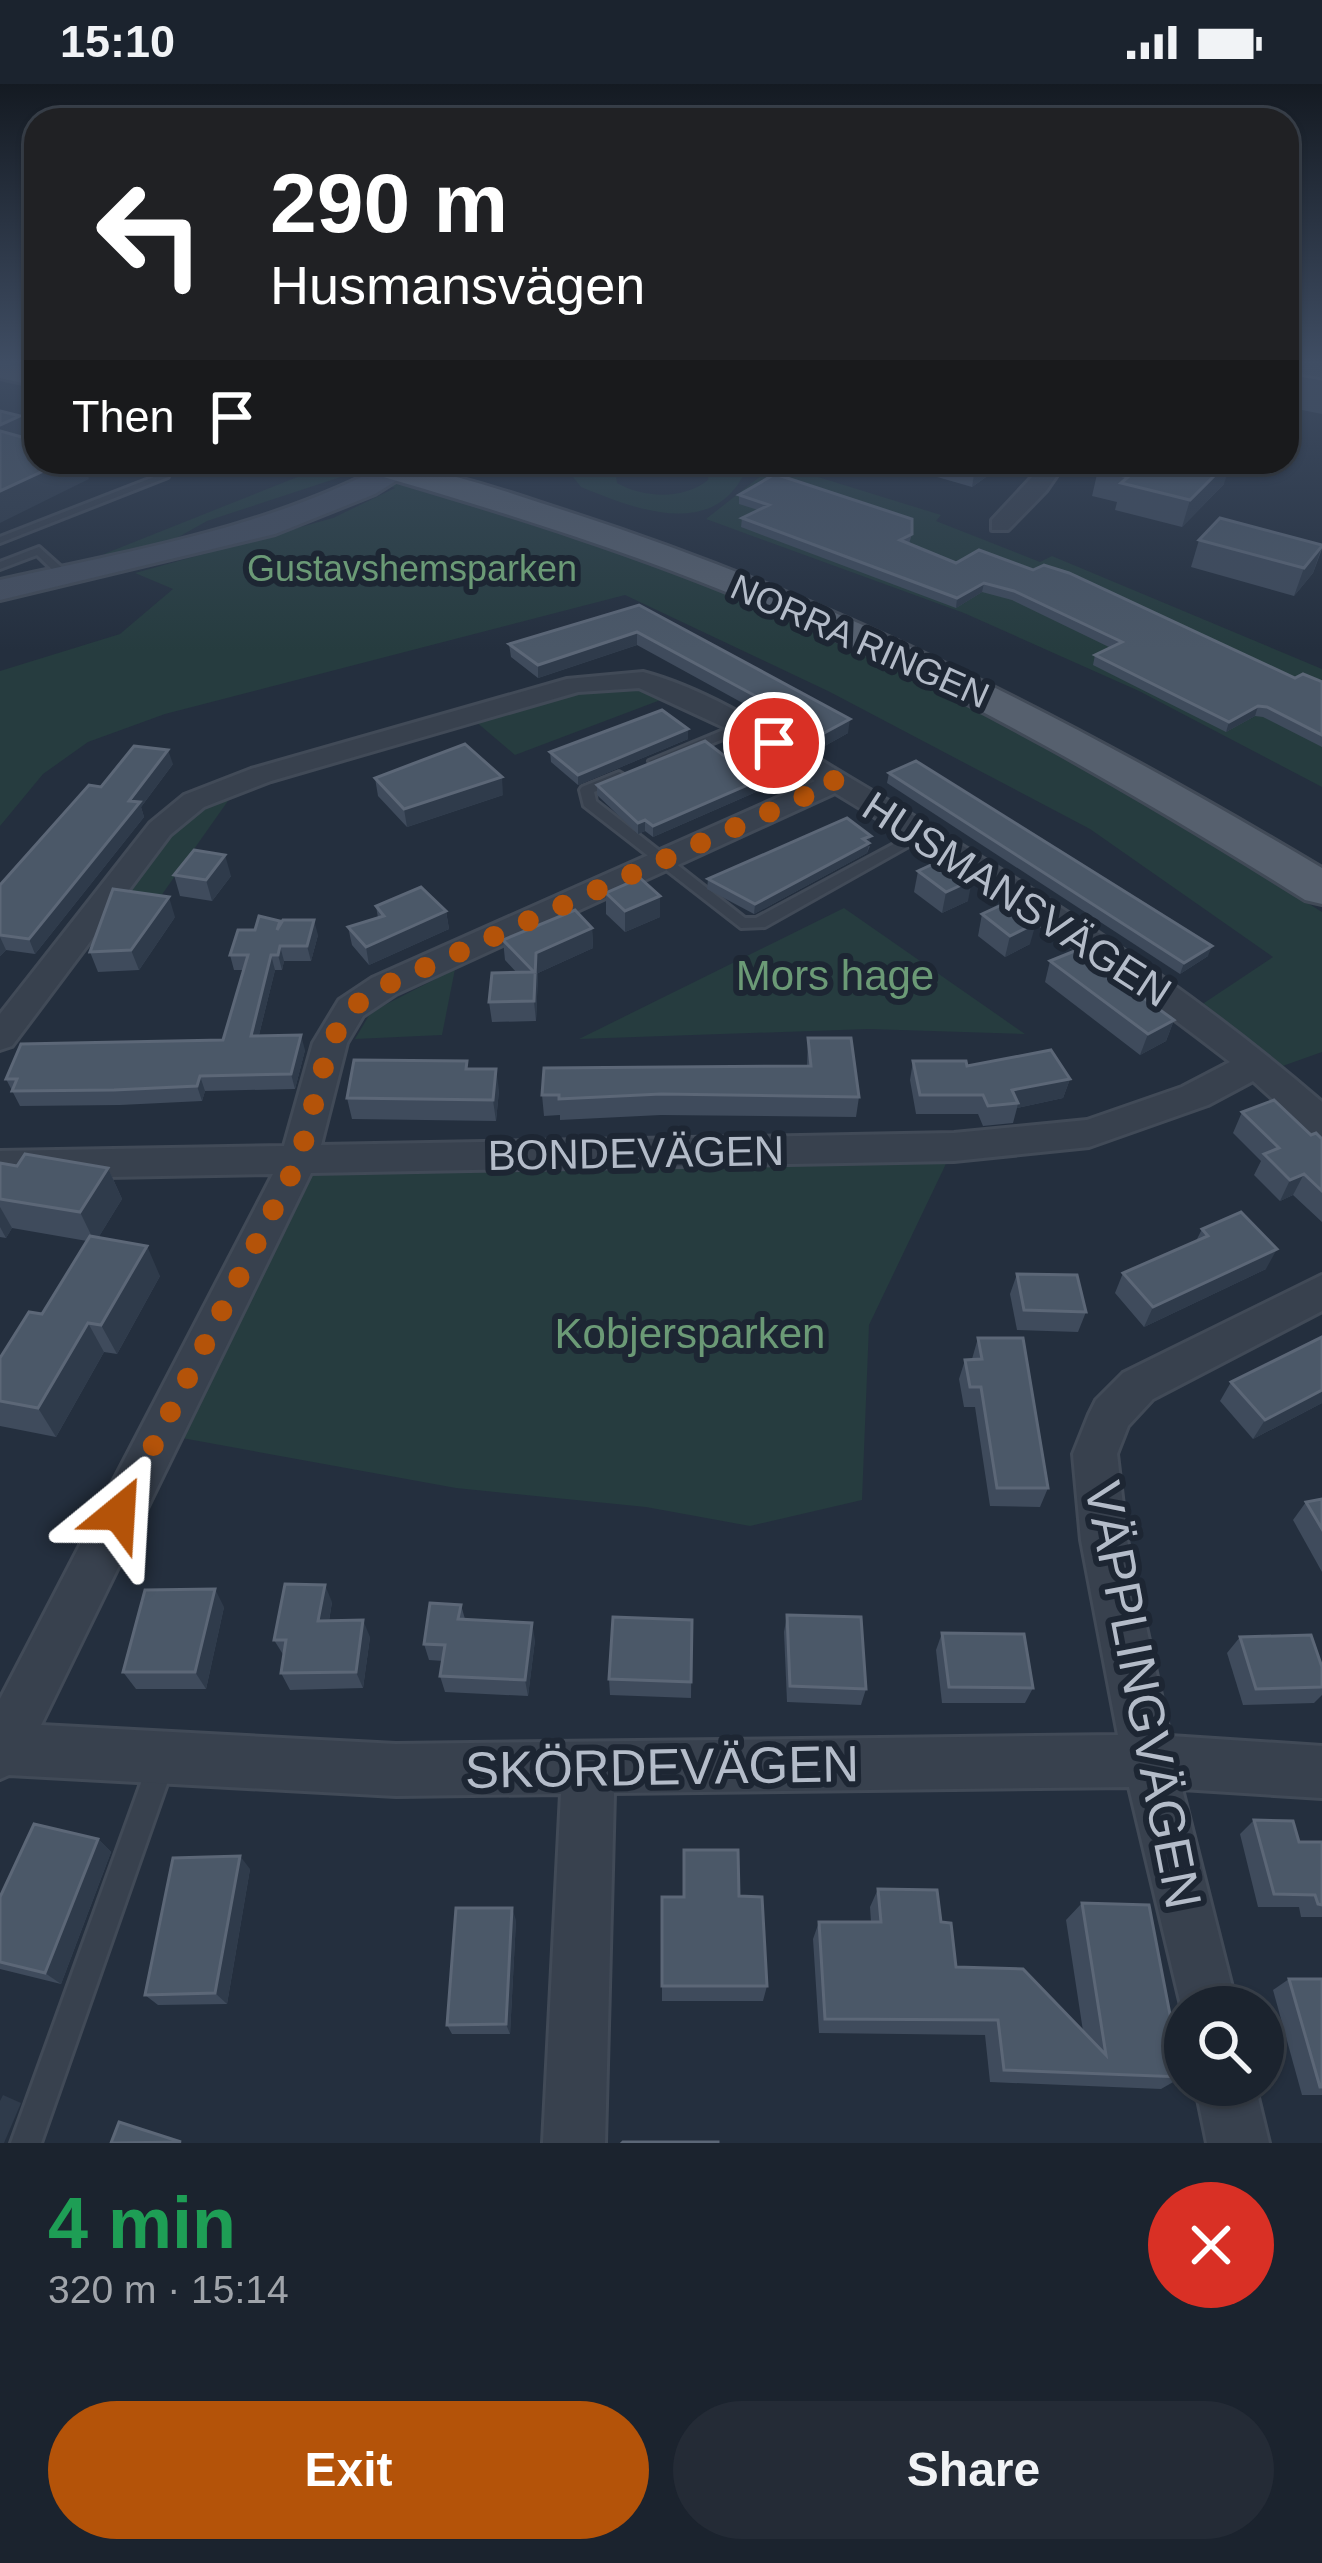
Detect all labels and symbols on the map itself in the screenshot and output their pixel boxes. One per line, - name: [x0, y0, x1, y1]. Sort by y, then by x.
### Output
- park label: Gustavshemsparken: [247, 548, 577, 589]
- street label: NORRA RINGEN: [725, 566, 995, 716]
- pin: [723, 692, 825, 794]
- street label: HUSMANSVÄGEN: [854, 782, 1180, 1016]
- park label: Mors hage: [736, 952, 934, 999]
- street label: BONDEVÄGEN: [487, 1127, 785, 1179]
- park label: Kobjersparken: [555, 1310, 825, 1357]
- position arrow: [56, 1450, 182, 1576]
- street label: VÄPPLINGVÄGEN: [1074, 1477, 1212, 1913]
- street label: SKÖRDEVÄGEN: [465, 1735, 859, 1799]

